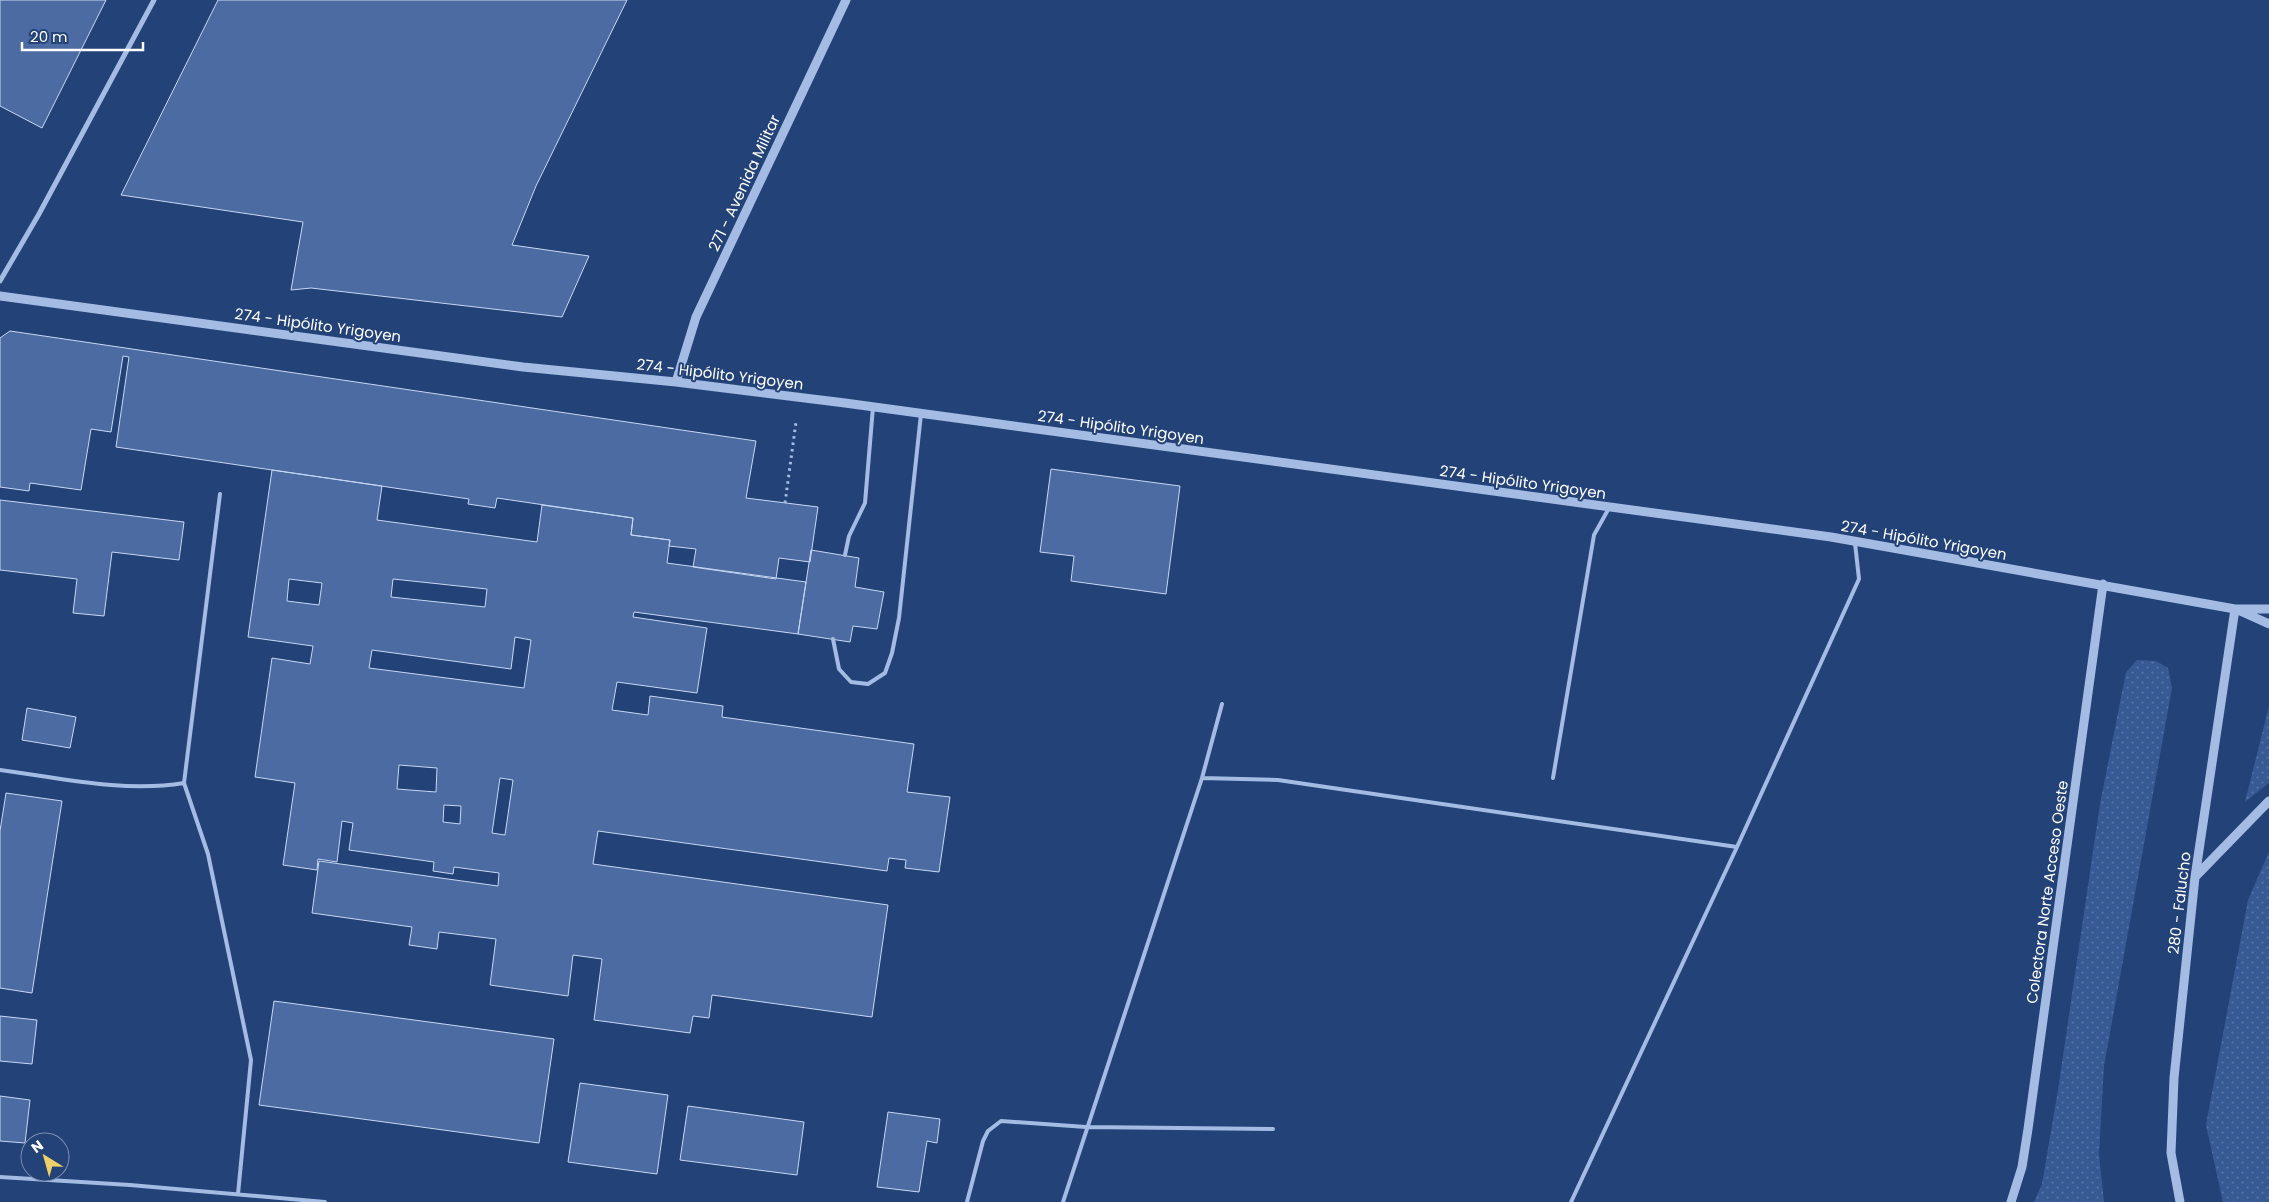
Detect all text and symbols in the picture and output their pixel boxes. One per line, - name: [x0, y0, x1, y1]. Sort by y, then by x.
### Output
- scale bar: [22, 20, 144, 52]
- text: 20 m: [30, 26, 68, 47]
- street label: 271 - Avenida Militar: [703, 111, 785, 255]
- street label: 274 - Hipólito Yrigoyen: [233, 303, 403, 347]
- street label: 274 - Hipólito Yrigoyen: [635, 353, 805, 395]
- street label: 274 - Hipólito Yrigoyen: [1036, 405, 1206, 449]
- street label: 274 - Hipólito Yrigoyen: [1438, 460, 1608, 504]
- street label: 274 - Hipólito Yrigoyen: [1839, 515, 2009, 565]
- street label: Colectora Norte Acceso Oeste: [2021, 779, 2073, 1005]
- street label: 280 - Falucho: [2162, 851, 2196, 955]
- north arrow: [20, 1132, 70, 1182]
- text: N: [27, 1135, 47, 1158]

